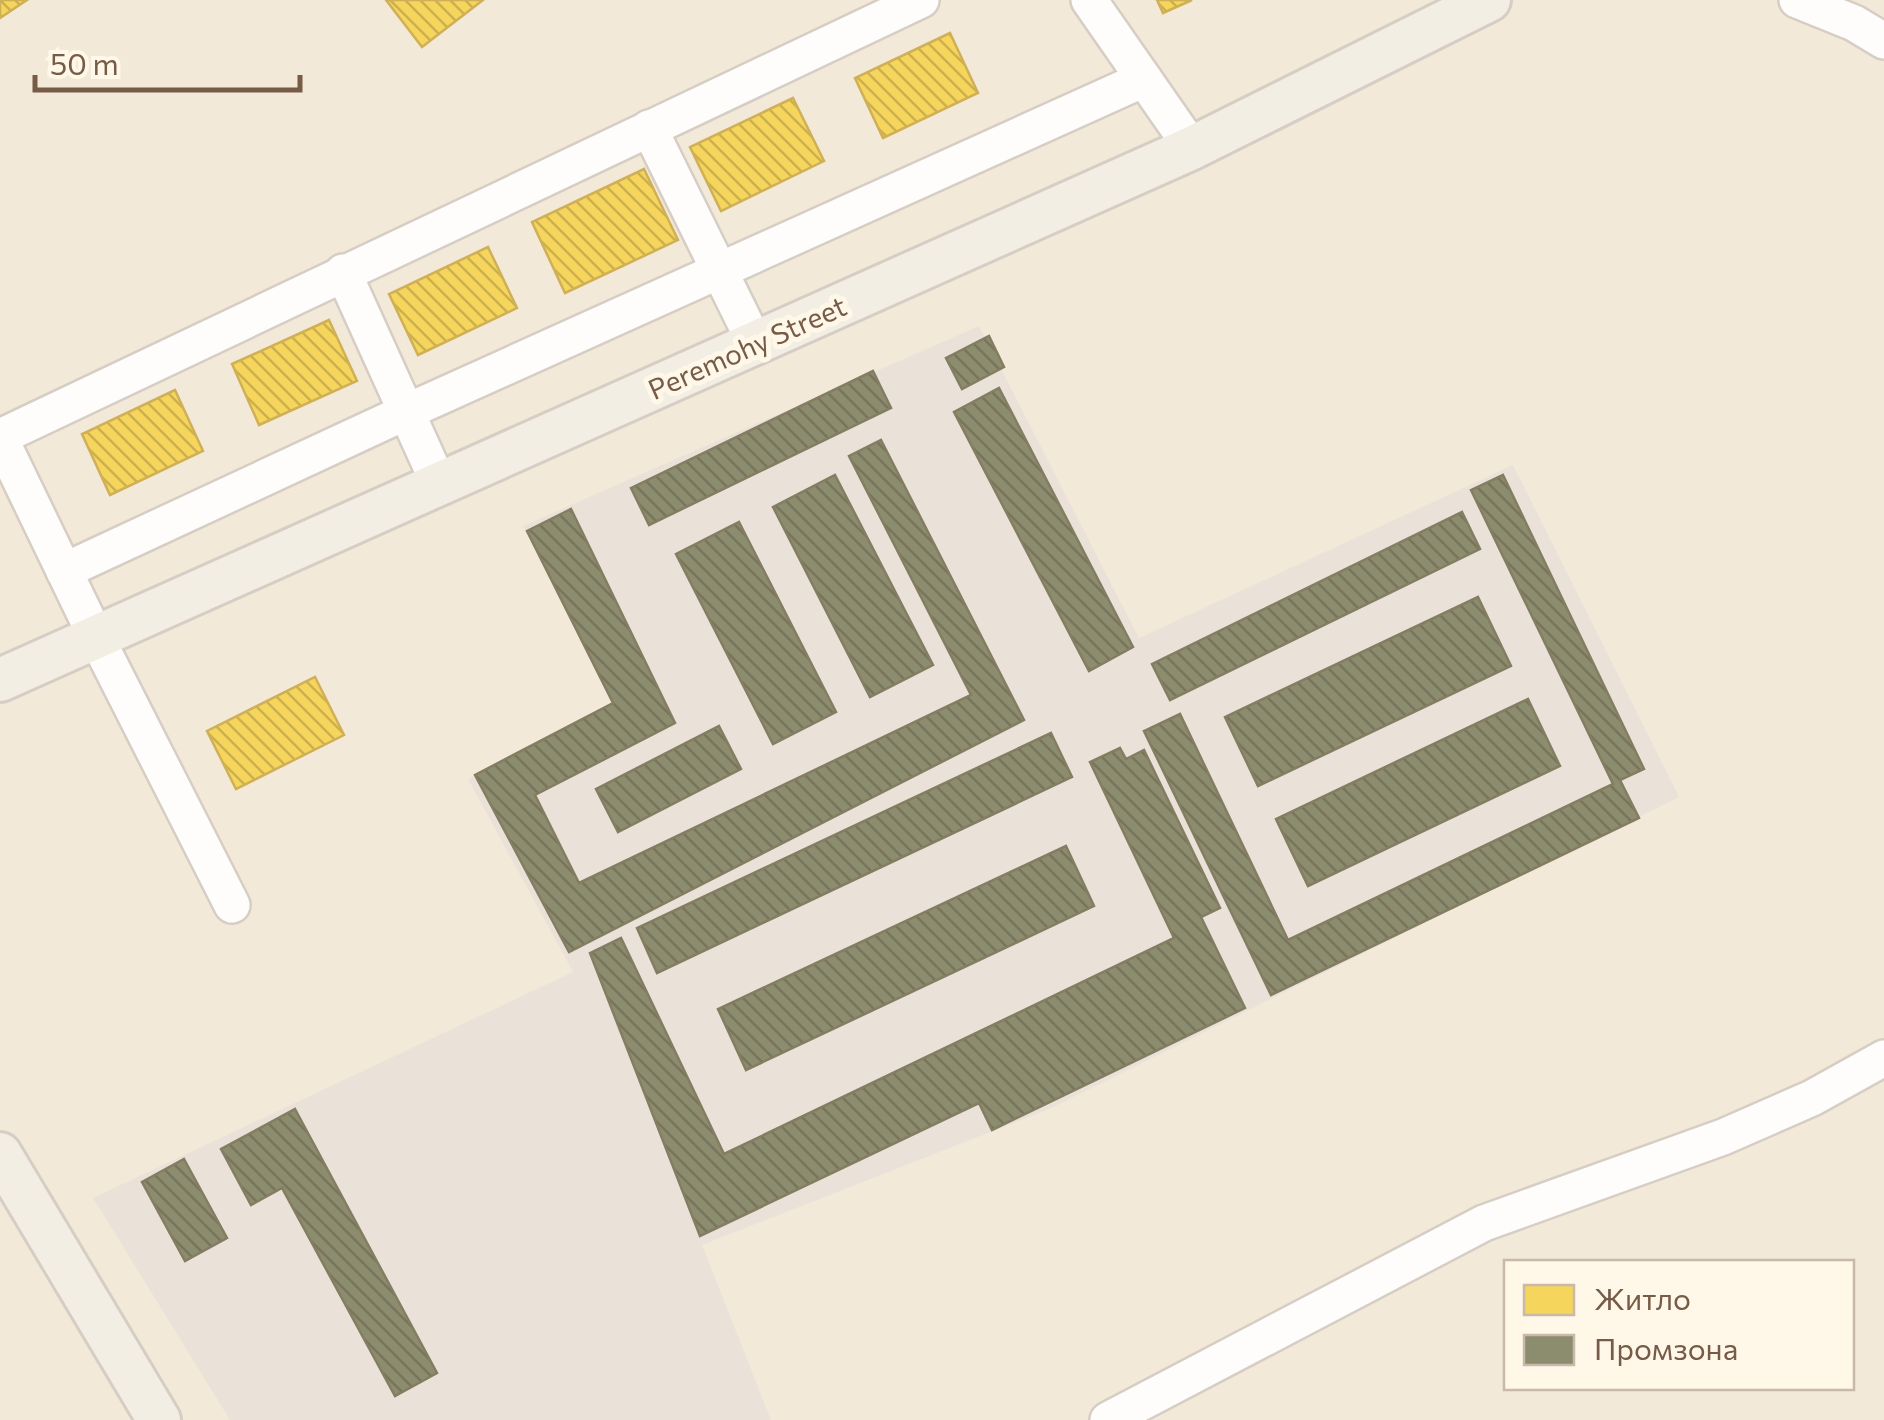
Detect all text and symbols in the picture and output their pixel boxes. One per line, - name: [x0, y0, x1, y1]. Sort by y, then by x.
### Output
- scale bar: [35, 30, 300, 92]
- text: 50 m: [50, 44, 119, 81]
- street label: Peremohy Street: [643, 288, 851, 406]
- legend: [1504, 1260, 1854, 1390]
- text: Житло: [1594, 1279, 1691, 1316]
- text: Промзона: [1594, 1329, 1738, 1366]

